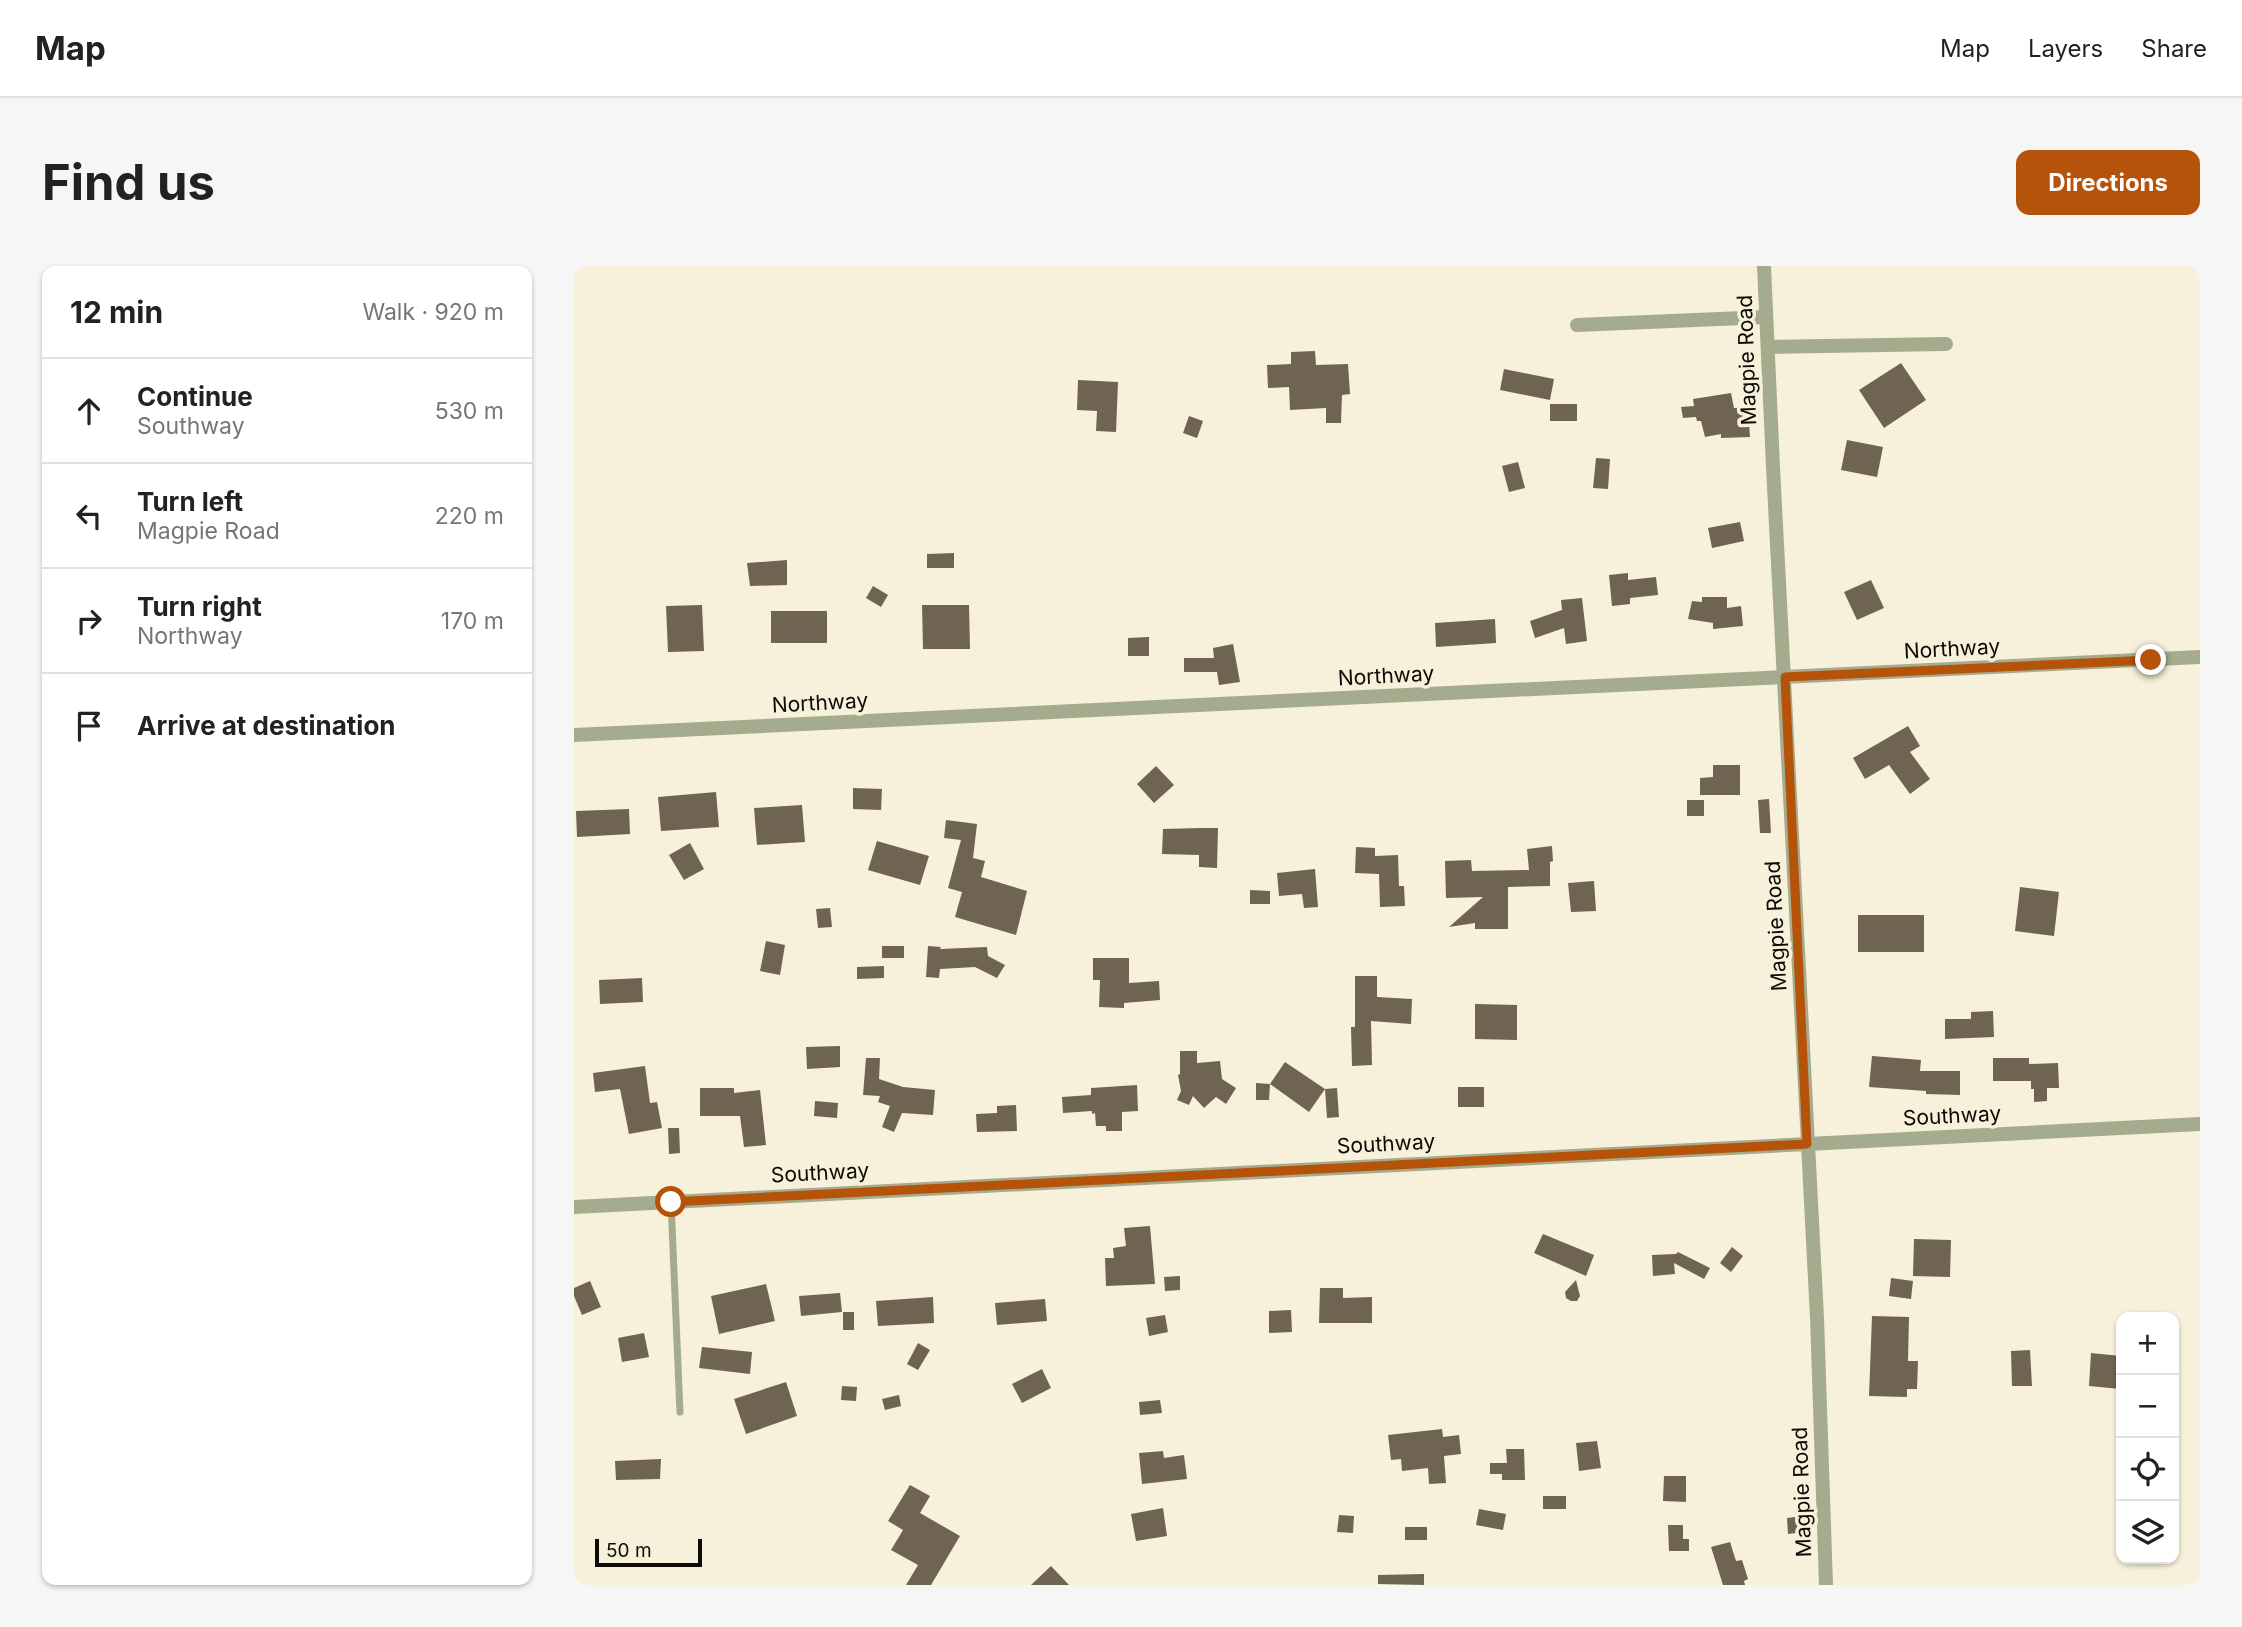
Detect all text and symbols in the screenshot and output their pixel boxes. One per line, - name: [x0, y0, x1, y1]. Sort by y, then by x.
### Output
- text: Map: [35, 28, 106, 68]
- text: Map: [1940, 34, 1990, 63]
- text: Layers: [2028, 34, 2103, 63]
- text: Share: [2141, 34, 2207, 63]
- button: Directions: [2016, 150, 2200, 215]
- text: Find us: [42, 153, 215, 212]
- text: 12 min: [70, 294, 163, 330]
- street label: Magpie Road: [1732, 294, 1761, 426]
- text: Walk · 920 m: [362, 298, 504, 326]
- text: Continue: [137, 381, 253, 412]
- icon: ahead: [70, 392, 108, 430]
- text: 530 m: [435, 397, 504, 425]
- text: Southway: [137, 412, 245, 440]
- text: Turn left: [137, 486, 243, 517]
- icon: left: [70, 497, 108, 535]
- text: 220 m: [435, 502, 504, 530]
- text: Magpie Road: [137, 517, 280, 545]
- text: Turn right: [137, 591, 262, 622]
- icon: right: [70, 602, 108, 640]
- text: 170 m: [441, 607, 504, 635]
- text: Northway: [137, 622, 243, 650]
- street label: Northway: [1903, 633, 2001, 664]
- route end: [2135, 644, 2166, 675]
- street label: Northway: [1337, 660, 1435, 691]
- street label: Northway: [771, 687, 869, 718]
- icon: arrive: [70, 707, 108, 745]
- text: Arrive at destination: [137, 710, 396, 741]
- street label: Magpie Road: [1760, 860, 1791, 992]
- street label: Southway: [1902, 1100, 2002, 1131]
- street label: Southway: [1336, 1128, 1436, 1159]
- street label: Southway: [770, 1157, 870, 1188]
- route start: [655, 1186, 686, 1217]
- map controls: [2116, 1312, 2179, 1564]
- button: +: [2116, 1312, 2179, 1375]
- button: −: [2116, 1375, 2179, 1438]
- street label: Magpie Road: [1787, 1426, 1816, 1558]
- button: locate: [2116, 1438, 2179, 1501]
- button: layers: [2116, 1501, 2179, 1564]
- scale bar: [595, 1536, 702, 1568]
- text: 50 m: [606, 1539, 652, 1562]

